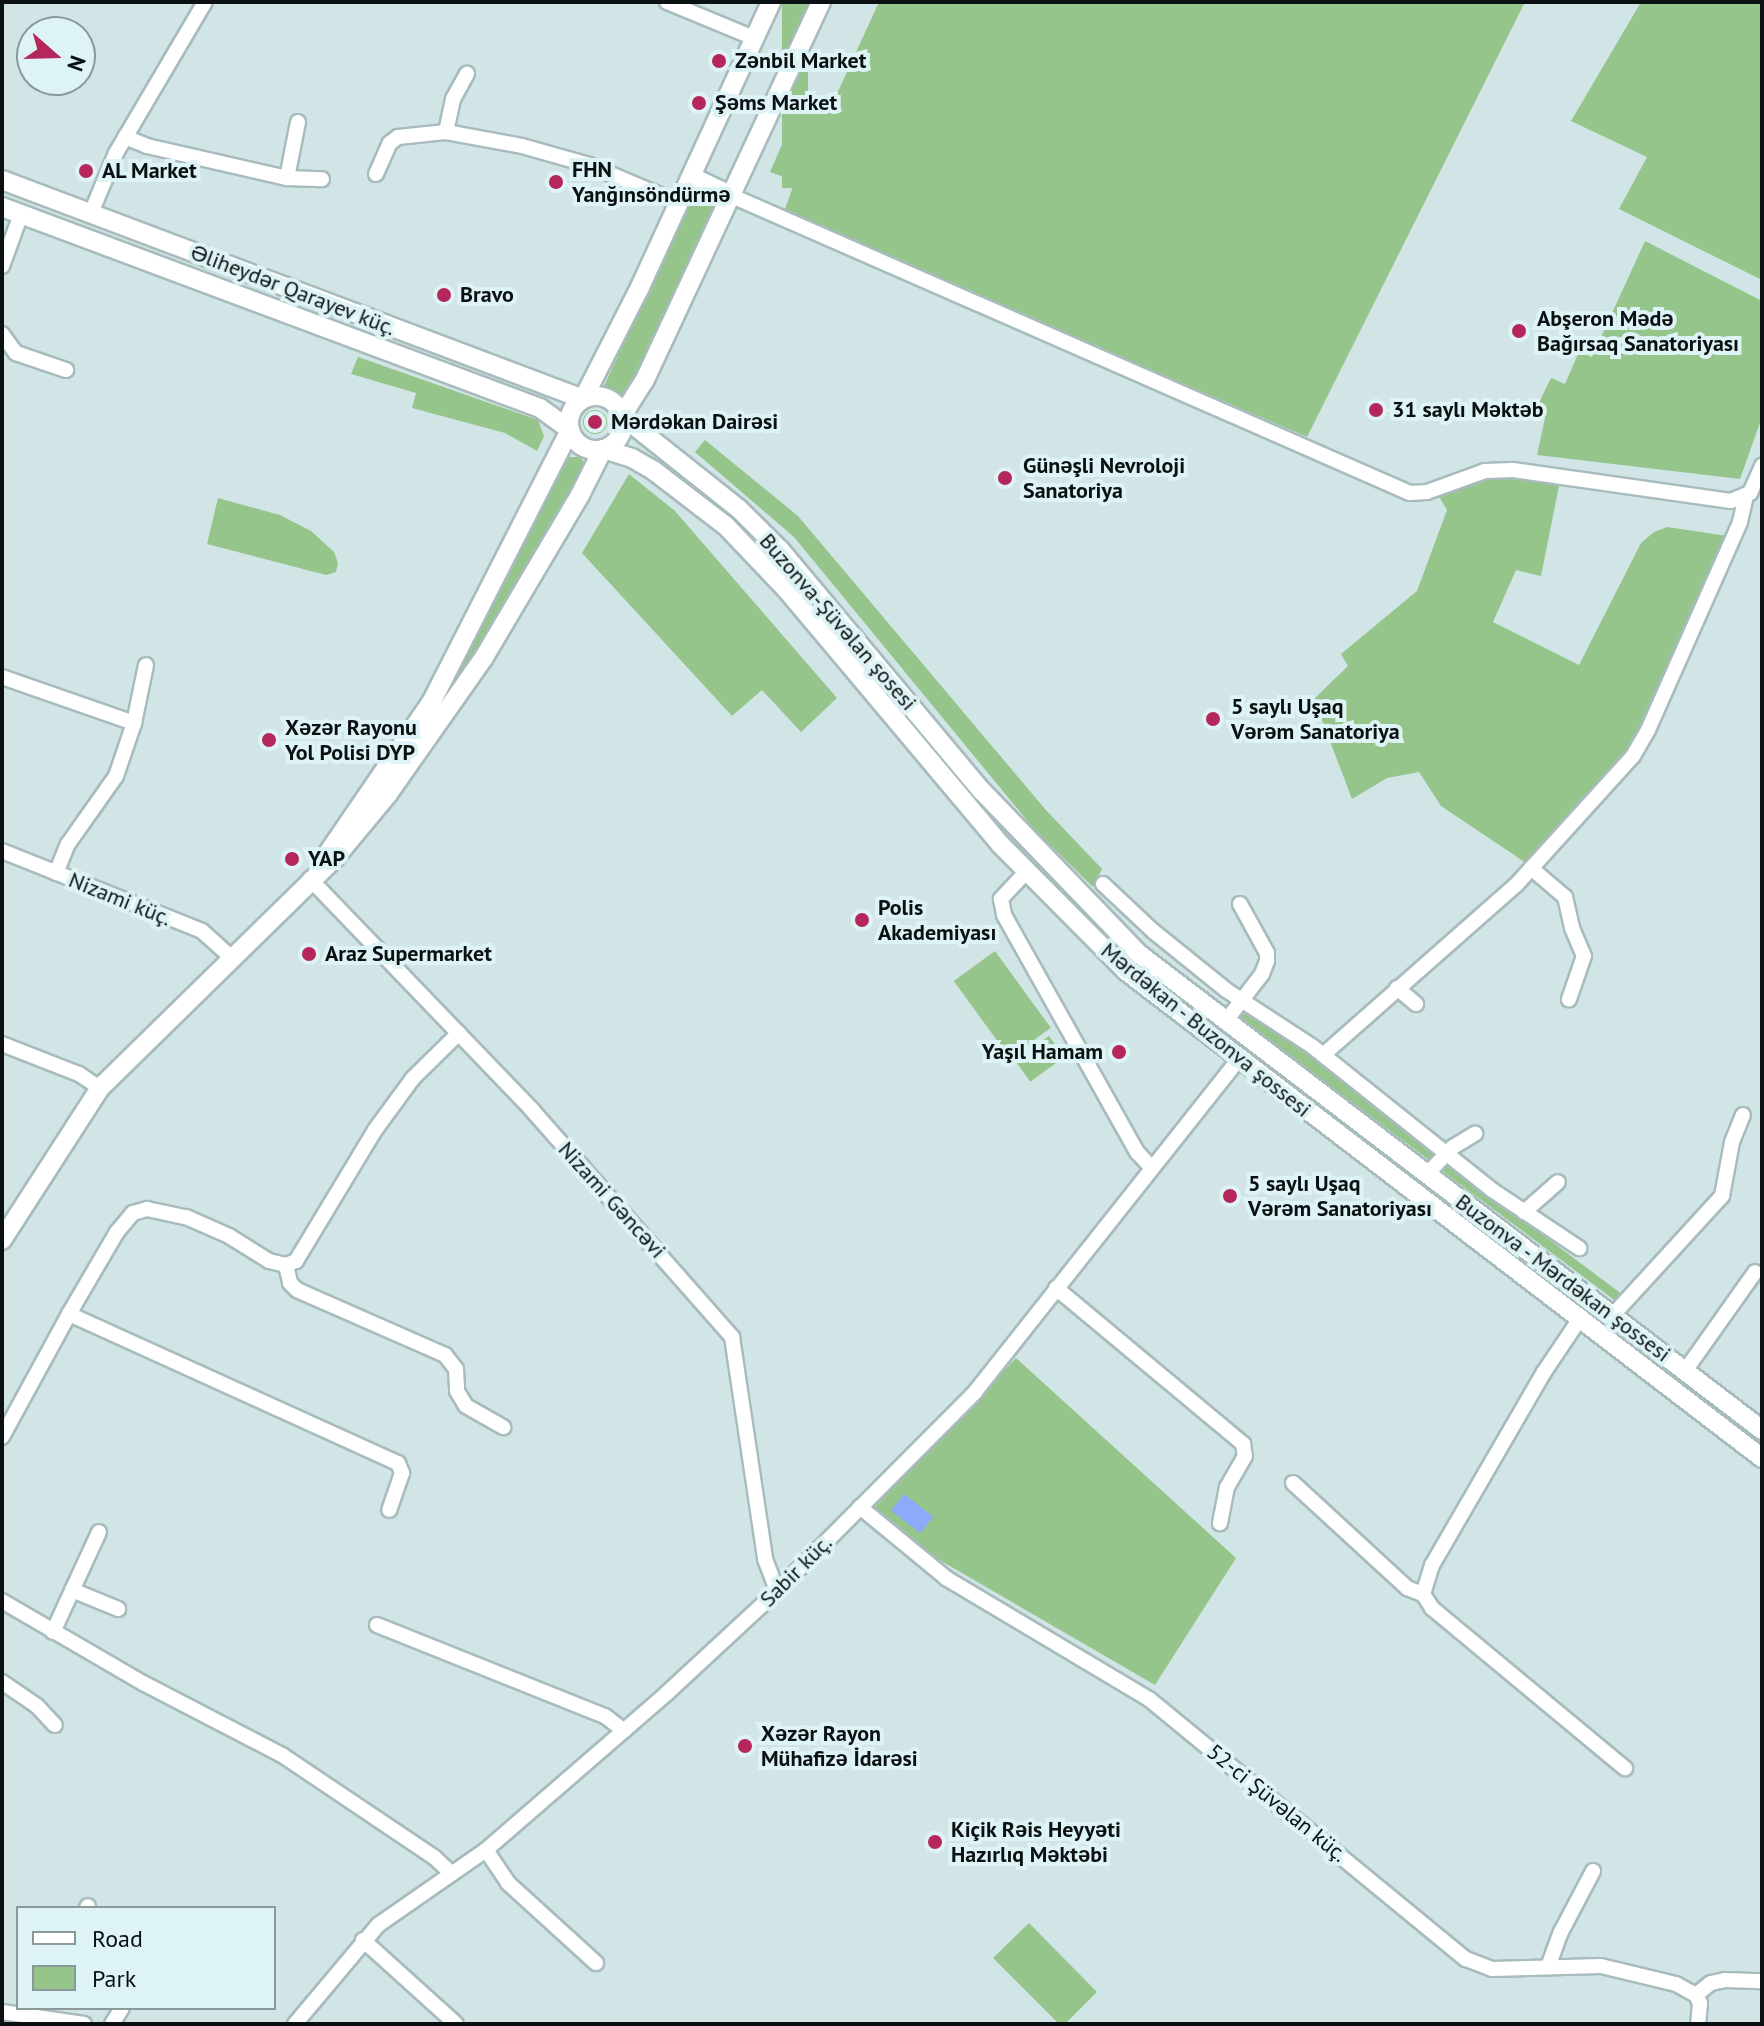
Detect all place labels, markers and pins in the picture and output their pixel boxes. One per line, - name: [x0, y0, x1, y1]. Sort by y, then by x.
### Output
- place label: Zənbil Market: [735, 48, 866, 74]
- marker: Zənbil Market: [710, 52, 728, 70]
- place label: Şəms Market: [715, 90, 837, 116]
- marker: Şəms Market: [690, 94, 708, 112]
- place label: FHN Yanğınsöndürmə: [572, 156, 730, 208]
- place label: AL Market: [102, 158, 198, 184]
- marker: AL Market: [77, 162, 95, 180]
- marker: FHN Yanğınsöndürmə: [547, 173, 565, 191]
- place label: Bravo: [460, 282, 514, 308]
- marker: Bravo: [435, 286, 453, 304]
- place label: Abşeron Mədə Bağırsaq Sanatoriyası: [1537, 305, 1739, 356]
- marker: Abşeron Mədə Bağırsaq Sanatoriyası: [1508, 320, 1530, 342]
- place label: 31 saylı Məktəb: [1392, 397, 1544, 423]
- marker: 31 saylı Məktəb: [1367, 401, 1385, 419]
- place label: Mərdəkan Dairəsi: [611, 409, 778, 435]
- marker: Mərdəkan Dairəsi: [586, 413, 604, 431]
- place label: Günəşli Nevroloji Sanatoriya: [1023, 452, 1185, 504]
- marker: Günəşli Nevroloji Sanatoriya: [994, 467, 1016, 489]
- place label: 5 saylı Uşaq Vərəm Sanatoriya: [1231, 693, 1400, 744]
- marker: 5 saylı Uşaq Vərəm Sanatoriya: [1202, 708, 1224, 730]
- place label: Xəzər Rayonu Yol Polisi DYP: [285, 714, 417, 766]
- marker: Xəzər Rayonu Yol Polisi DYP: [260, 731, 278, 749]
- place label: YAP: [308, 846, 345, 872]
- marker: YAP: [283, 850, 301, 868]
- place label: Polis Akademiyası: [878, 894, 996, 946]
- marker: Polis Akademiyası: [853, 911, 871, 929]
- place label: Araz Supermarket: [325, 941, 493, 967]
- marker: Araz Supermarket: [300, 945, 318, 963]
- place label: Yaşıl Hamam: [982, 1039, 1103, 1065]
- marker: Yaşıl Hamam: [1110, 1043, 1128, 1061]
- place label: 5 saylı Uşaq Vərəm Sanatoriyası: [1248, 1170, 1432, 1222]
- marker: 5 saylı Uşaq Vərəm Sanatoriyası: [1219, 1185, 1241, 1207]
- place label: Xəzər Rayon Mühafizə İdarəsi: [761, 1720, 918, 1772]
- marker: Xəzər Rayon Mühafizə İdarəsi: [736, 1737, 754, 1755]
- place label: Kiçik Rəis Heyyəti Hazırlıq Məktəbi: [951, 1816, 1122, 1868]
- marker: Kiçik Rəis Heyyəti Hazırlıq Məktəbi: [926, 1833, 944, 1851]

